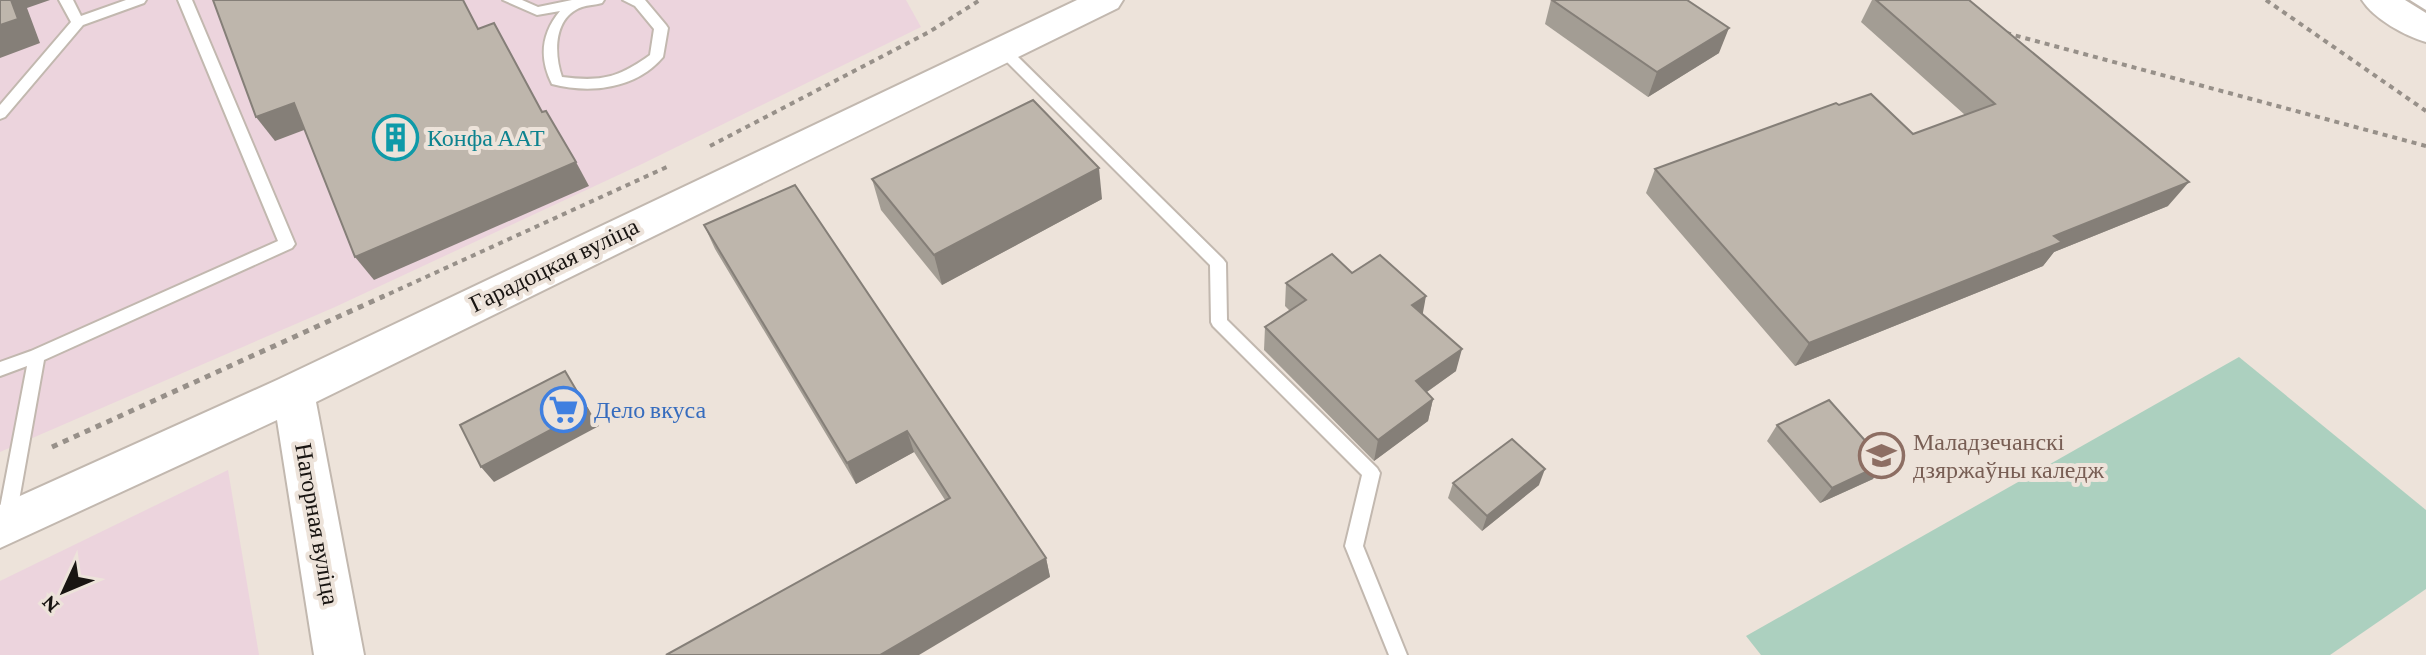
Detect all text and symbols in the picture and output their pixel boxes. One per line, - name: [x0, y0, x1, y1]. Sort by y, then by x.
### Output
- building icon: Конфа ААТ: [372, 114, 420, 162]
- place label: Конфа ААТ: [427, 124, 545, 151]
- street label: Гарадоцкая вуліца: [465, 212, 643, 317]
- supermarket icon: Дело вкуса: [539, 386, 587, 434]
- place label: Дело вкуса: [594, 396, 706, 423]
- place label: Маладзечанскі дзяржаўны каледж: [1913, 428, 2104, 483]
- school or university icon: Маладзечанскі дзяржаўны каледж: [1858, 432, 1906, 480]
- street label: Нагорная вуліца: [290, 441, 345, 607]
- north arrow: [24, 551, 104, 631]
- text: N: [36, 590, 64, 619]

